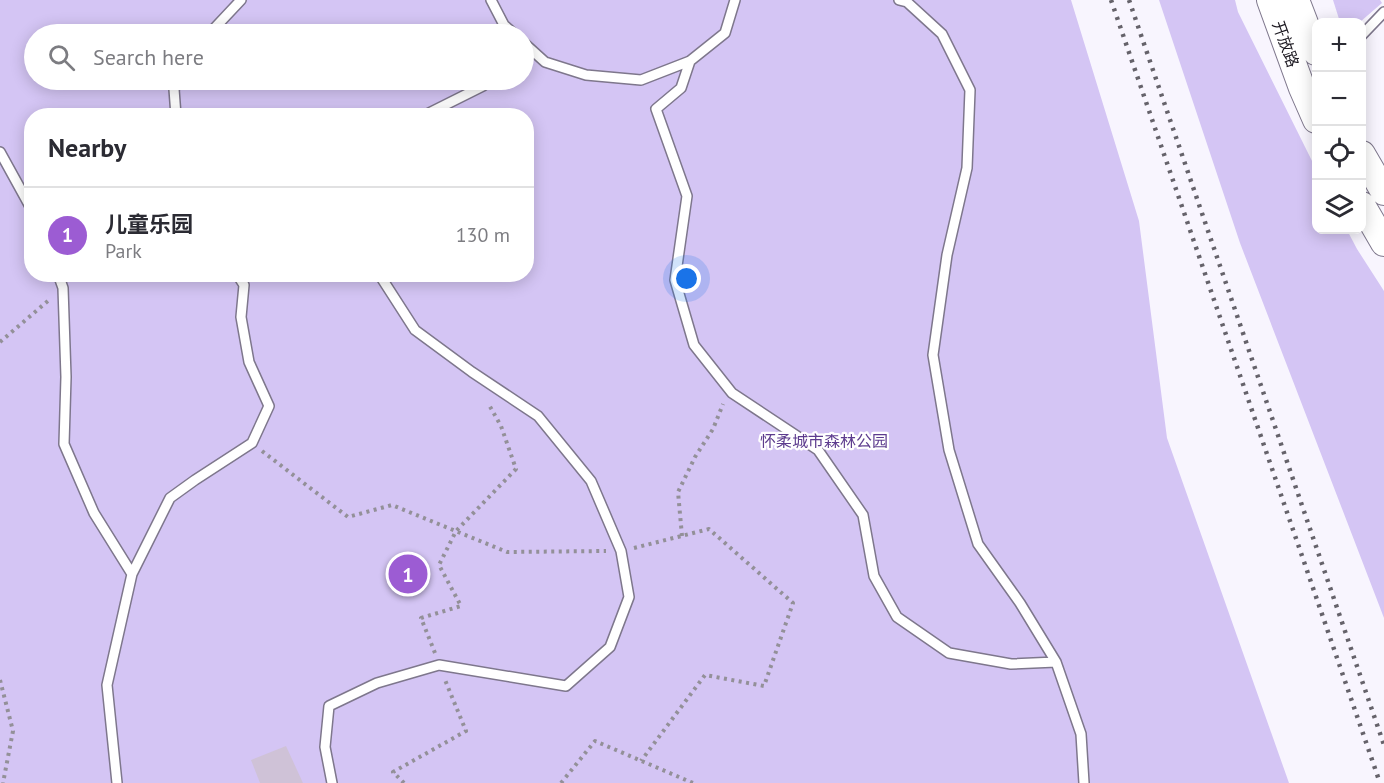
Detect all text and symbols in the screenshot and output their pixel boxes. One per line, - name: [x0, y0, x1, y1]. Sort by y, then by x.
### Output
- street label: 开放路: [1268, 18, 1304, 70]
- map controls: [1312, 18, 1366, 234]
- button: +: [1312, 18, 1366, 72]
- search box: [24, 24, 534, 90]
- icon: search: [45, 41, 78, 74]
- text: Search here: [93, 43, 204, 71]
- button: −: [1312, 72, 1366, 126]
- button: locate: [1312, 126, 1366, 180]
- text: Nearby: [48, 131, 126, 164]
- button: layers: [1312, 180, 1366, 234]
- text: 儿童乐园: [105, 210, 193, 238]
- text: 1: [62, 222, 73, 248]
- text: 130 m: [456, 222, 510, 248]
- text: Park: [105, 238, 142, 264]
- your location: [672, 264, 701, 293]
- park label: 怀柔城市森林公园: [760, 431, 888, 451]
- pin: 1: [388, 552, 428, 596]

